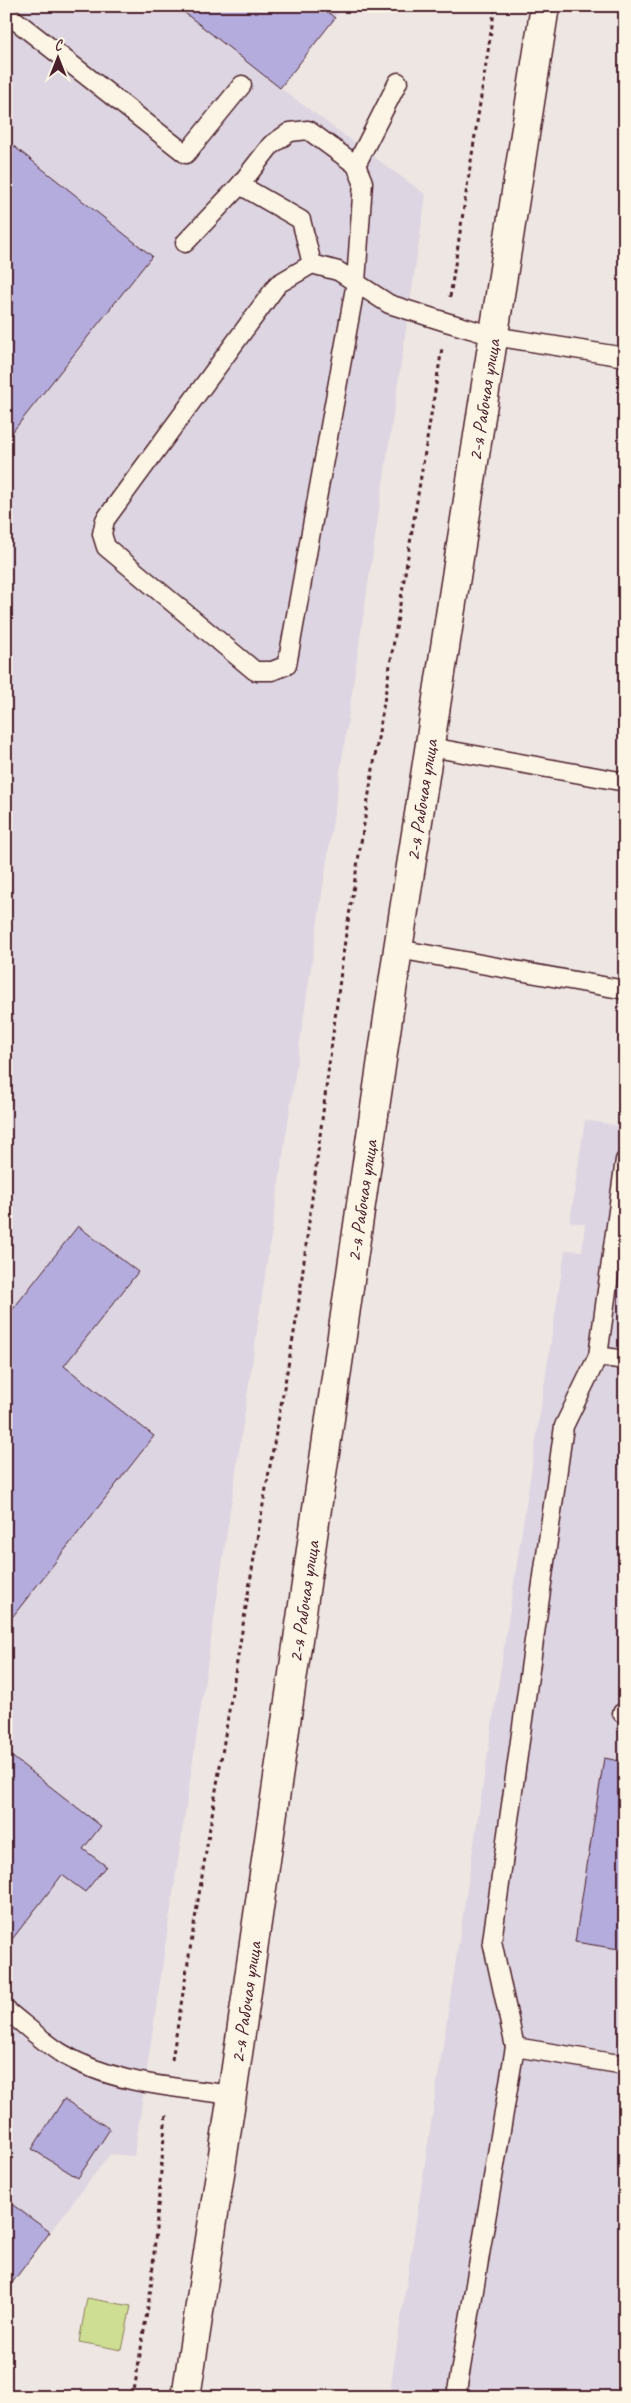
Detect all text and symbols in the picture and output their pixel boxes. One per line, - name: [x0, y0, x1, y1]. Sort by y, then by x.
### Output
- north arrow: [32, 32, 82, 82]
- text: С: [55, 37, 64, 54]
- street label: 2-я Рабочая улица: [462, 336, 506, 463]
- street label: 2-я Рабочая улица: [399, 736, 443, 863]
- street label: 2-я Рабочая улица: [340, 1136, 383, 1263]
- street label: 2-я Рабочая улица: [282, 1537, 325, 1664]
- street label: 2-я Рабочая улица: [224, 1938, 267, 2065]

